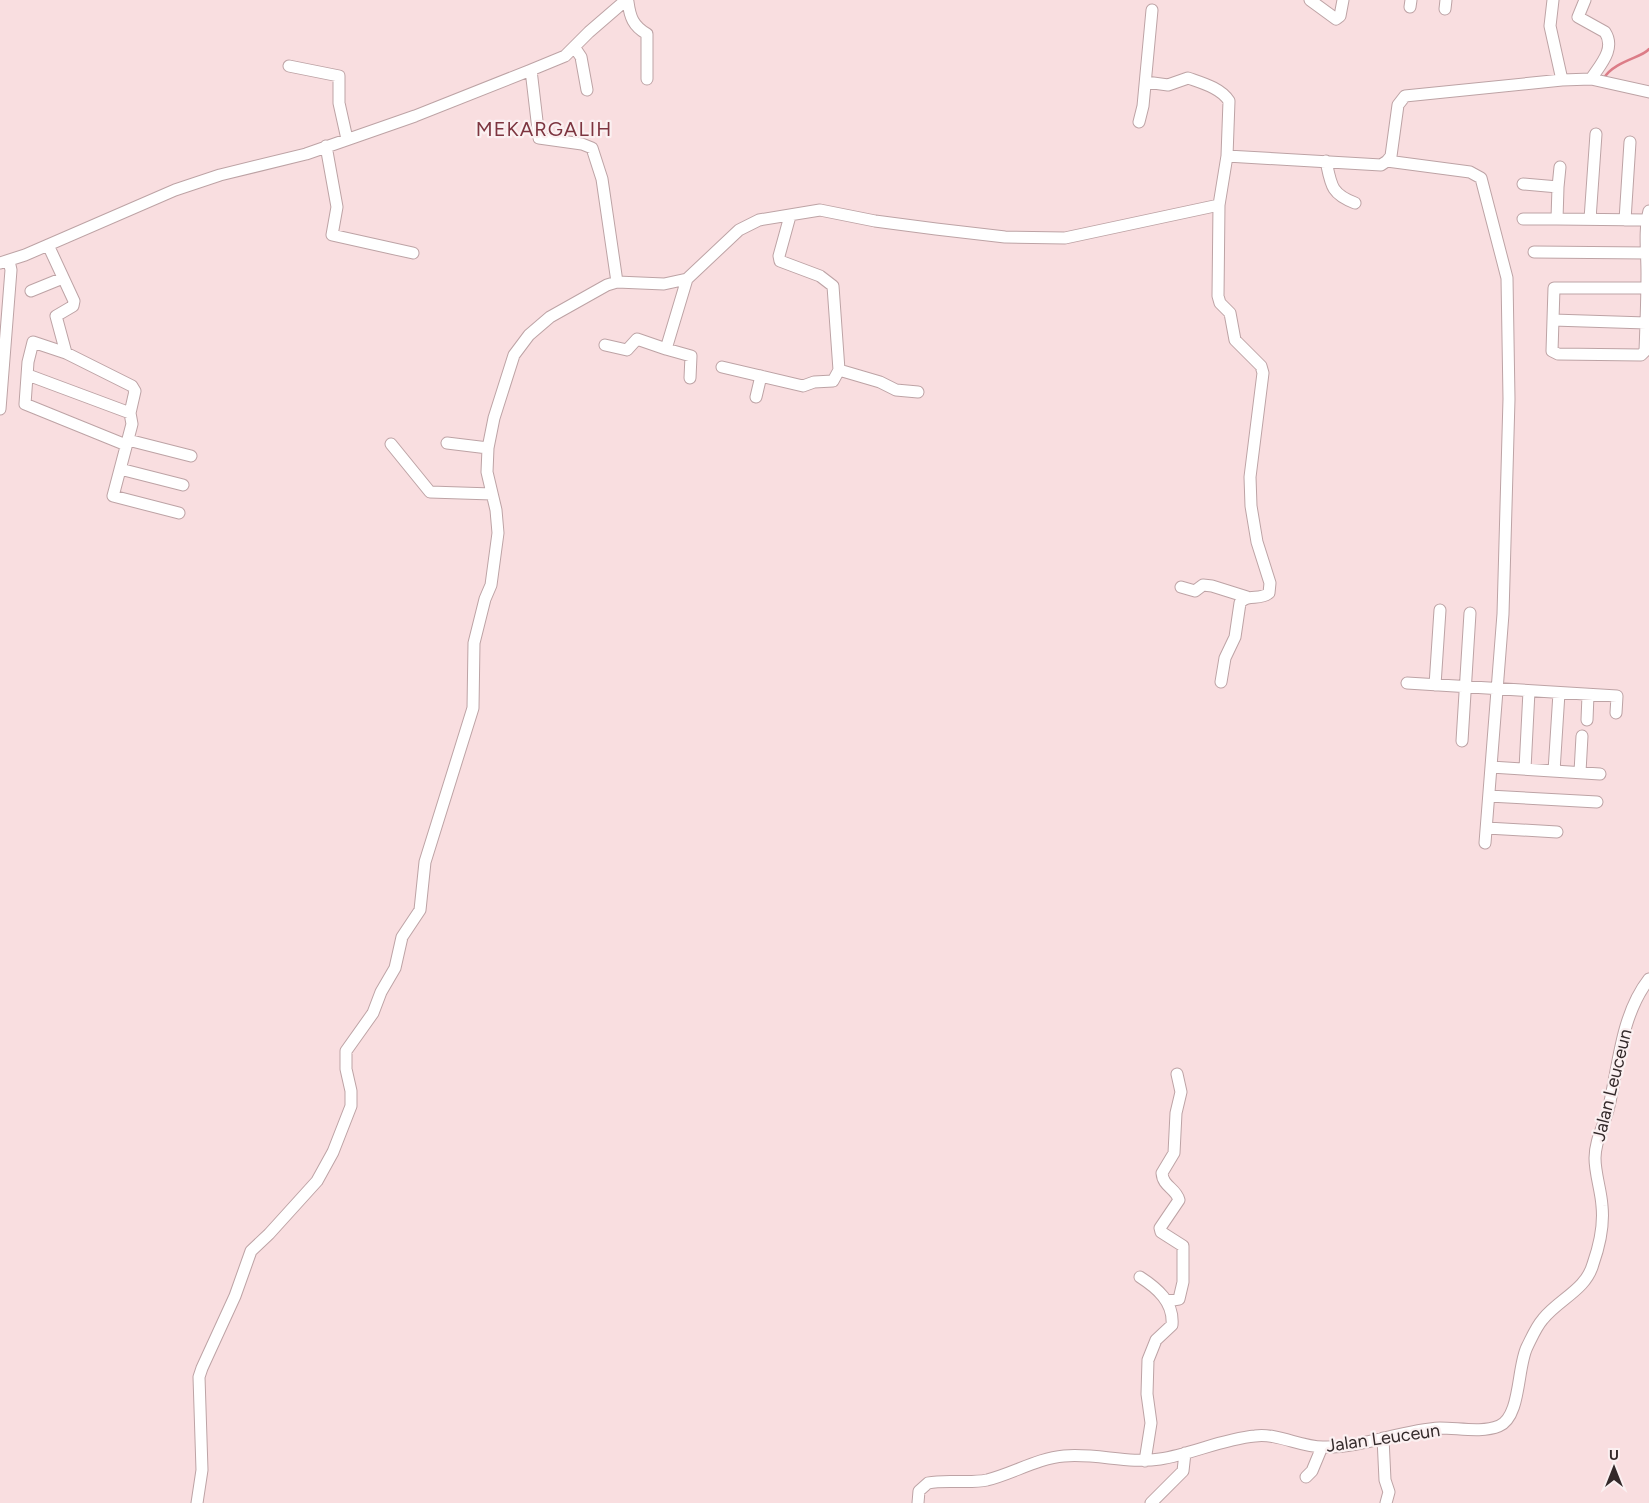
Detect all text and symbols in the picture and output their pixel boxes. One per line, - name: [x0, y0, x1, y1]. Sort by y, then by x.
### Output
- district label: MEKARGALIH: [476, 117, 612, 141]
- street label: Jalan Leuceun: [1587, 1027, 1637, 1143]
- street label: Jalan Leuceun: [1325, 1419, 1441, 1457]
- north arrow: [1589, 1443, 1639, 1493]
- text: U: [1609, 1447, 1619, 1464]

